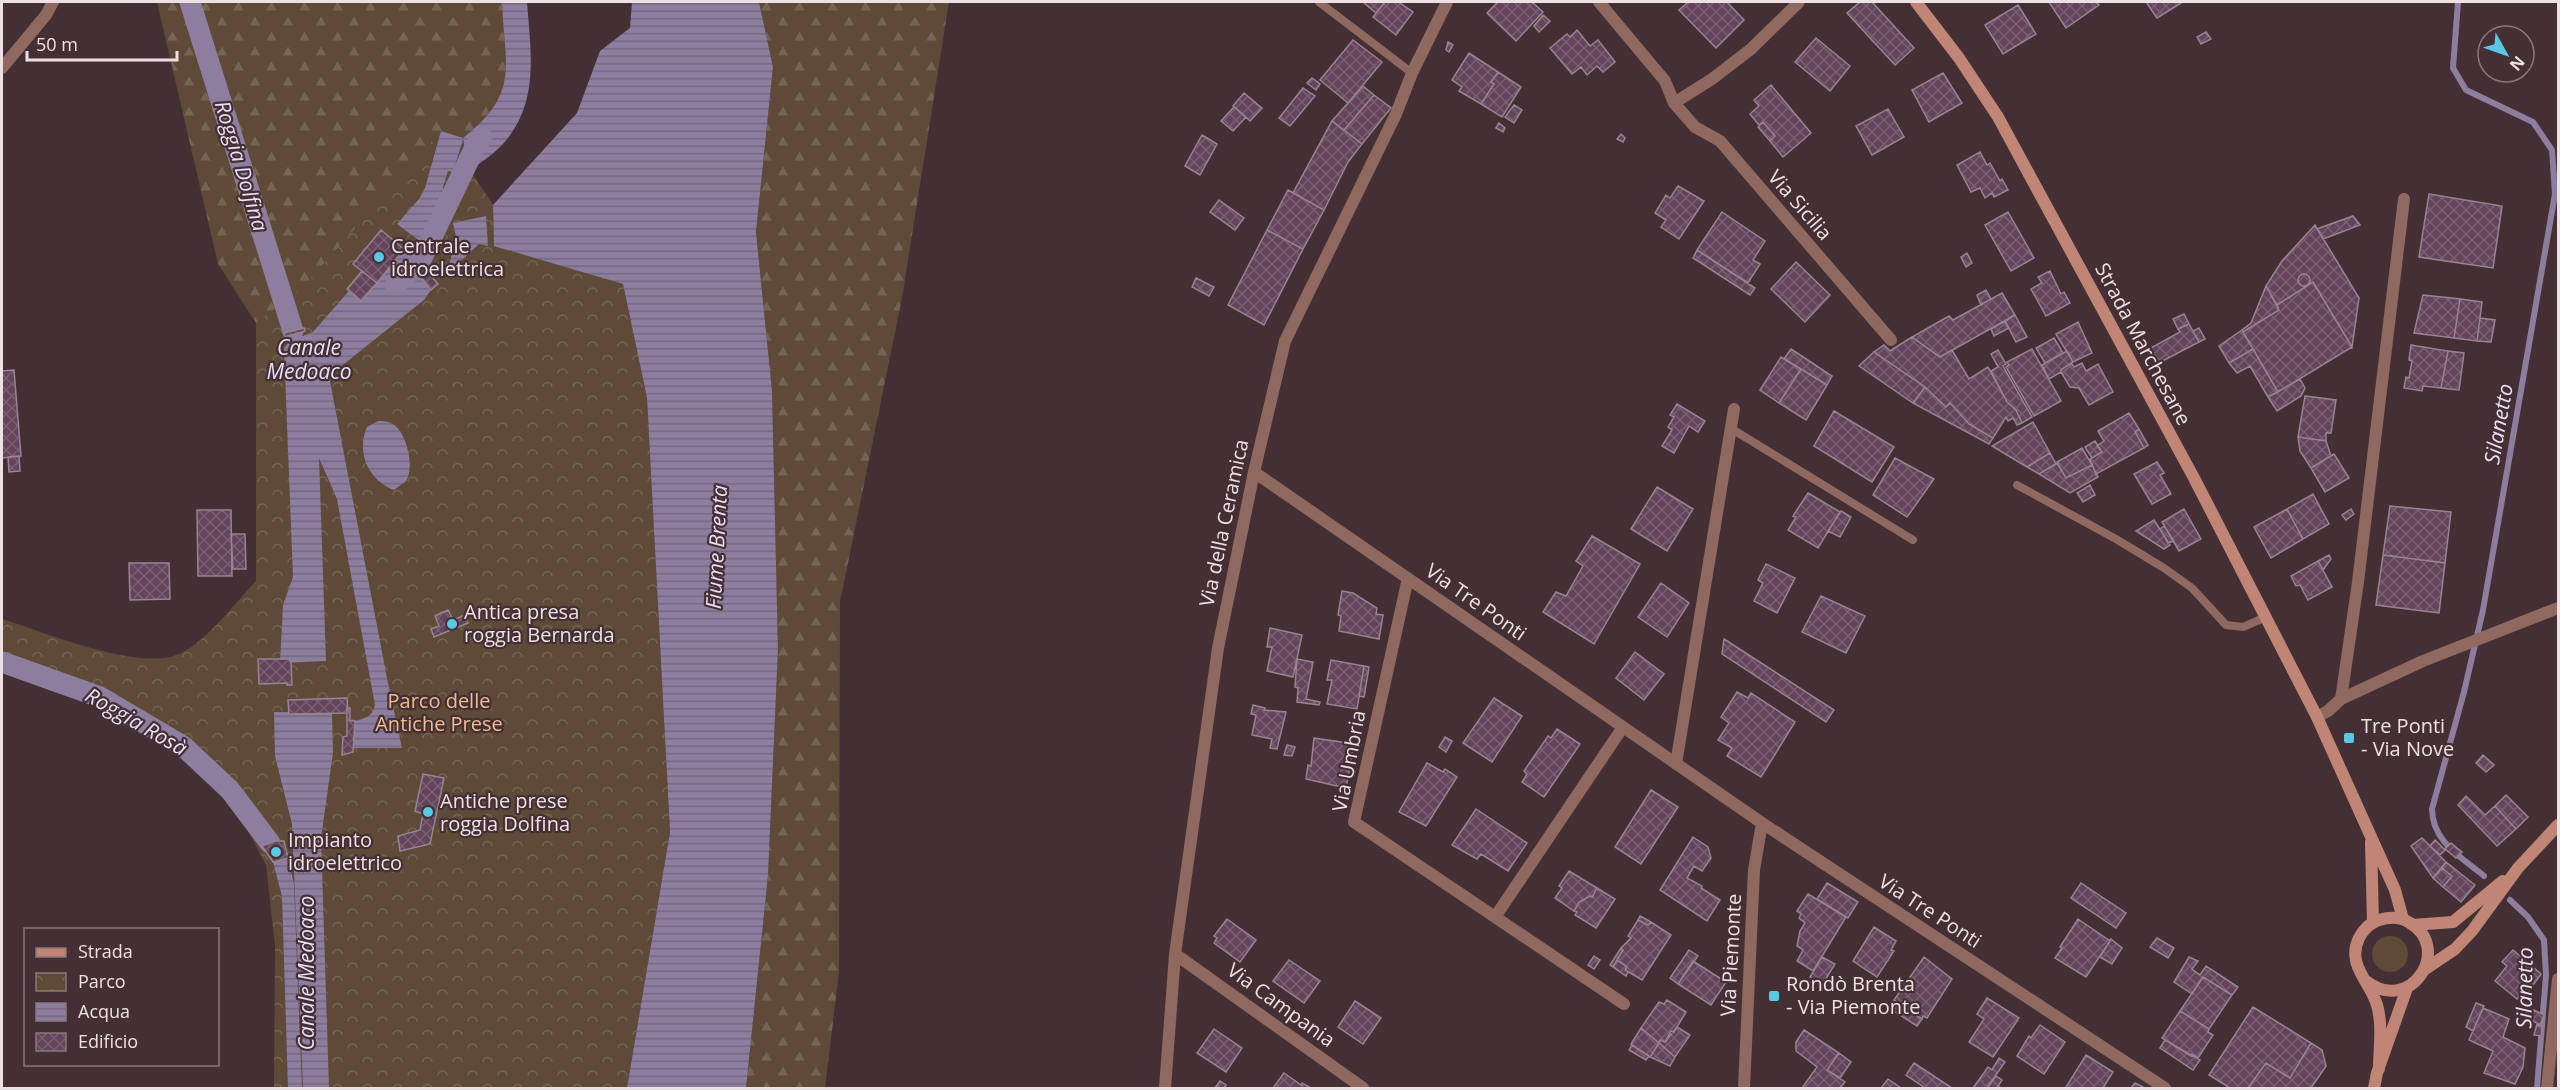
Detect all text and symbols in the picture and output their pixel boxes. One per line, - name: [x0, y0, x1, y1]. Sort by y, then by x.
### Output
- scale bar: [27, 24, 177, 62]
- north arrow: [2476, 24, 2536, 84]
- text: 50 m: [36, 32, 78, 56]
- text: N: [2505, 52, 2530, 76]
- water label: Roggia Dolfina: [209, 97, 275, 235]
- street label: Via Sicilia: [1762, 164, 1838, 246]
- place label: Centrale idroelettrica: [391, 232, 504, 282]
- marker: Centrale idroelettrica: [372, 250, 386, 264]
- street label: Strada Marchesane: [2089, 258, 2198, 430]
- water label: Canale Medoaco: [266, 333, 352, 385]
- water label: Silanetto: [2477, 381, 2519, 466]
- street label: Via della Ceramica: [1193, 437, 1254, 609]
- water label: Fiume Brenta: [699, 484, 733, 610]
- street label: Via Tre Ponti: [1420, 557, 1532, 646]
- place label: Antica presa roggia Bernarda: [464, 598, 615, 648]
- marker: Antica presa roggia Bernarda: [445, 617, 459, 631]
- water label: Roggia Rosà: [81, 681, 193, 762]
- park label: Parco delle Antiche Prese: [375, 687, 503, 737]
- street label: Via Umbria: [1325, 708, 1372, 814]
- place label: Tre Ponti - Via Nove: [2361, 712, 2454, 762]
- marker: Tre Ponti - Via Nove: [2342, 731, 2356, 745]
- place label: Antiche prese roggia Dolfina: [440, 787, 570, 837]
- marker: Antiche prese roggia Dolfina: [421, 805, 435, 819]
- place label: Impianto idroelettrico: [288, 826, 402, 876]
- marker: Impianto idroelettrico: [269, 845, 283, 859]
- street label: Via Tre Ponti: [1874, 867, 1987, 954]
- street label: Via Piemonte: [1714, 893, 1747, 1017]
- water label: Canale Medoaco: [292, 896, 320, 1050]
- legend: [24, 928, 219, 1066]
- text: Strada: [78, 939, 133, 963]
- water label: Silanetto: [2509, 947, 2539, 1029]
- street label: Via Campania: [1222, 956, 1341, 1053]
- text: Parco: [78, 969, 126, 993]
- place label: Rondò Brenta - Via Piemonte: [1786, 970, 1920, 1020]
- marker: Rondò Brenta - Via Piemonte: [1767, 989, 1781, 1003]
- text: Acqua: [78, 999, 130, 1023]
- text: Edificio: [78, 1029, 138, 1053]

